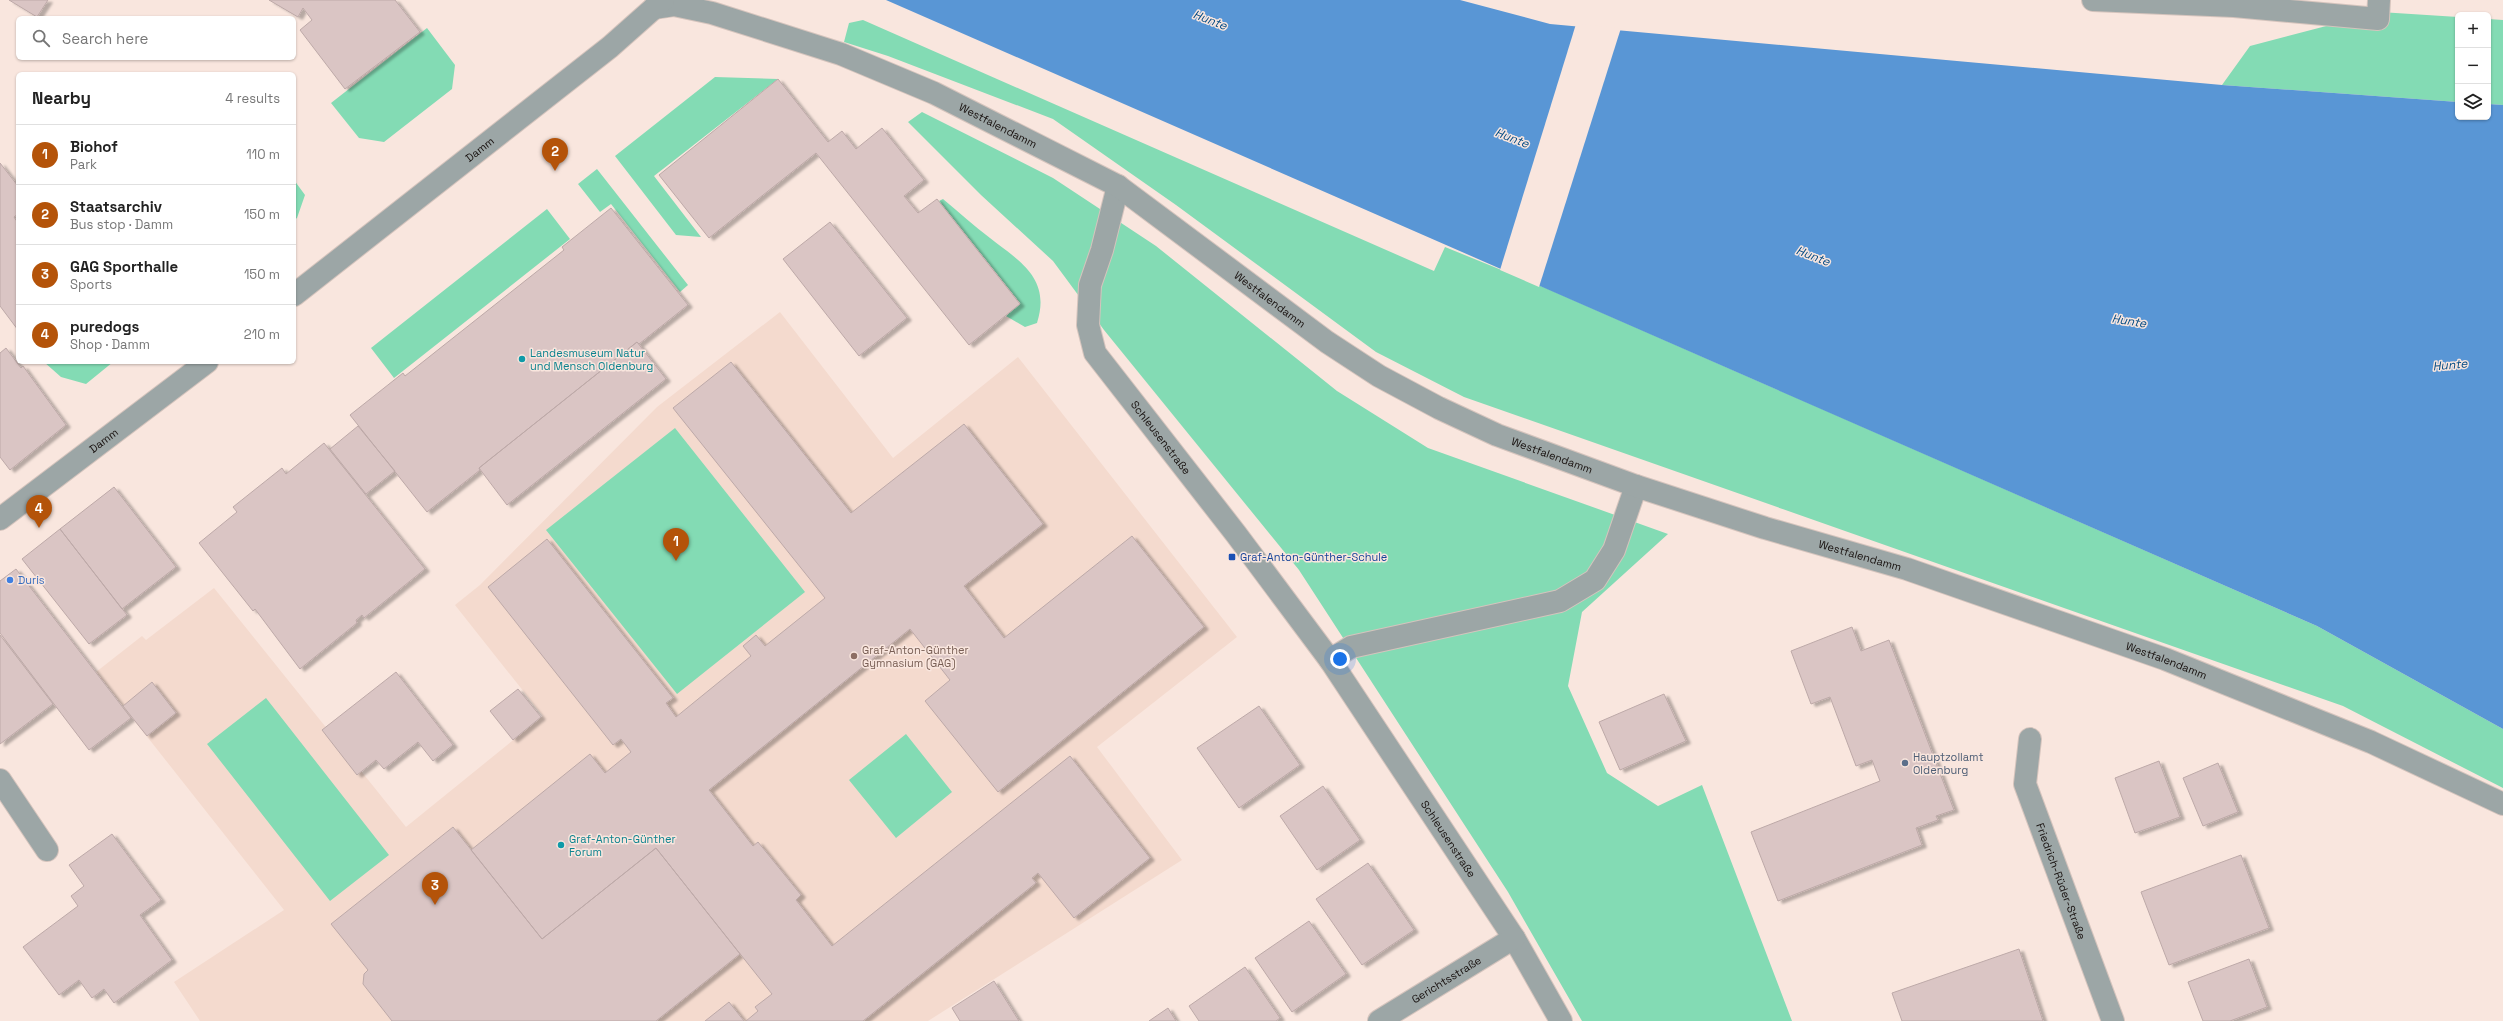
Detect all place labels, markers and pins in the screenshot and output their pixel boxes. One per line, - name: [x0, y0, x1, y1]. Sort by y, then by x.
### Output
- pin: 2: [542, 138, 568, 171]
- place label: Landesmuseum Natur und Mensch Oldenburg: [530, 346, 653, 373]
- marker: Landesmuseum Natur und Mensch Oldenburg: [517, 354, 527, 364]
- pin: 4: [26, 495, 52, 528]
- pin: 1: [663, 528, 689, 561]
- place label: Graf-Anton-Günther-Schule: [1240, 550, 1387, 564]
- marker: Graf-Anton-Günther-Schule: [1227, 552, 1237, 562]
- place label: Duris: [18, 573, 45, 587]
- marker: Duris: [5, 575, 15, 585]
- place label: Graf-Anton-Günther Gymnasium (GAG): [862, 643, 969, 670]
- marker: Graf-Anton-Günther Gymnasium (GAG): [849, 651, 859, 661]
- place label: Hauptzollamt Oldenburg: [1913, 750, 1983, 777]
- marker: Hauptzollamt Oldenburg: [1900, 758, 1910, 768]
- place label: Graf-Anton-Günther Forum: [569, 832, 676, 859]
- marker: Graf-Anton-Günther Forum: [556, 840, 566, 850]
- pin: 3: [422, 872, 448, 905]

